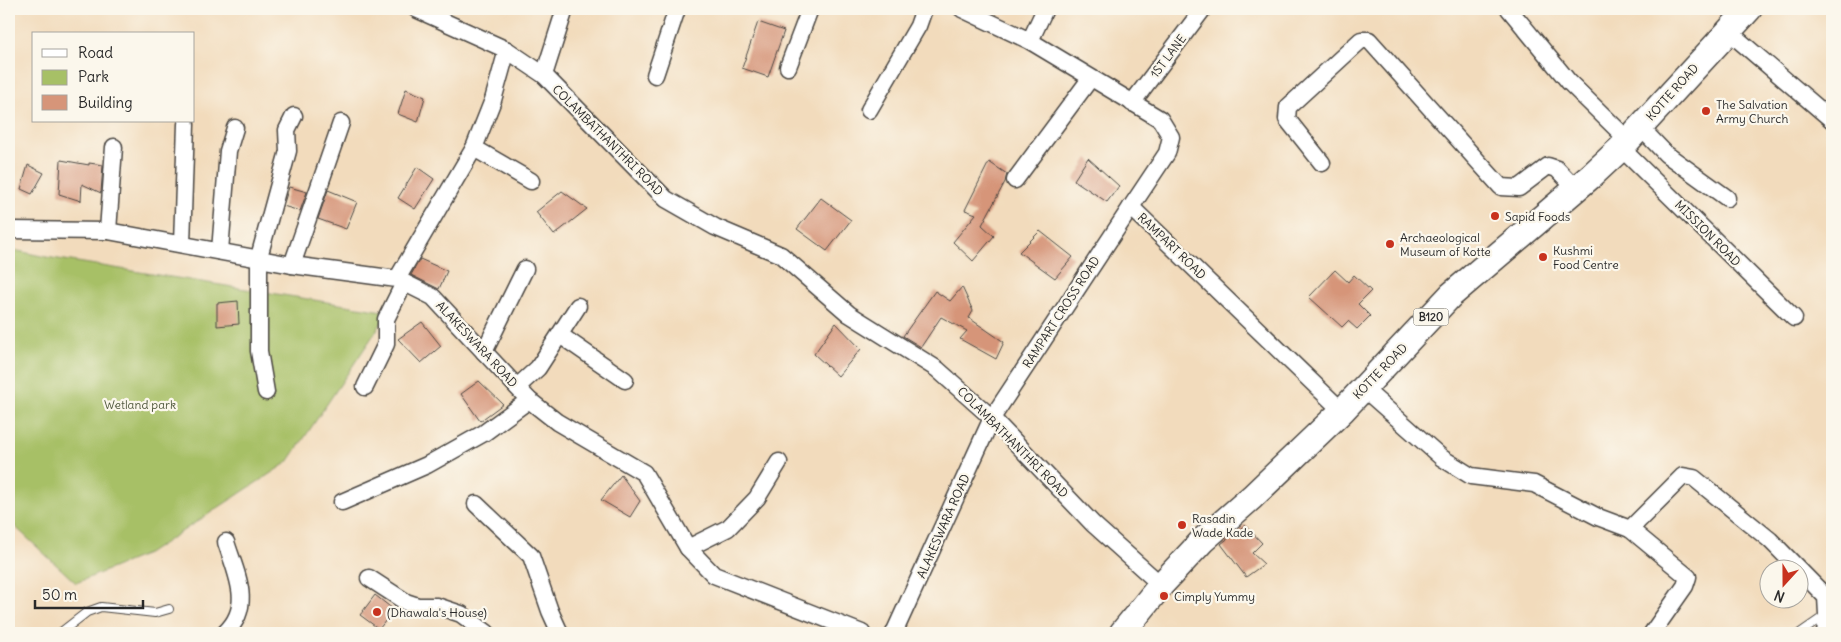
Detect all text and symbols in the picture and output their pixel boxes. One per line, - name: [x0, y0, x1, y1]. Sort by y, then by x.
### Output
- street label: 1ST LANE: [1147, 31, 1189, 81]
- legend: [32, 32, 195, 122]
- text: Road: [78, 43, 113, 62]
- street label: KOTTE ROAD: [1642, 60, 1702, 124]
- text: Park: [78, 67, 109, 86]
- street label: COLAMBATHANTHRI ROAD: [549, 81, 667, 199]
- text: Building: [78, 93, 133, 112]
- place label: The Salvation Army Church: [1716, 97, 1788, 126]
- marker: The Salvation Army Church: [1700, 105, 1712, 117]
- street label: MISSION ROAD: [1672, 197, 1744, 269]
- place label: Sapid Foods: [1505, 209, 1570, 224]
- street label: RAMPART ROAD: [1135, 210, 1209, 282]
- marker: Sapid Foods: [1489, 210, 1501, 222]
- place label: Archaeological Museum of Kotte: [1400, 230, 1491, 259]
- marker: Archaeological Museum of Kotte: [1384, 238, 1396, 250]
- place label: Kushmi Food Centre: [1553, 243, 1619, 272]
- marker: Kushmi Food Centre: [1537, 251, 1549, 263]
- street label: RAMPART CROSS ROAD: [1019, 253, 1103, 371]
- street label: ALAKESWARA ROAD: [433, 298, 521, 390]
- road number: B120: [1414, 308, 1448, 326]
- street label: KOTTE ROAD: [1350, 340, 1410, 402]
- street label: COLAMBATHANTHRI ROAD: [954, 383, 1072, 501]
- park label: Wetland park: [104, 397, 176, 412]
- street label: ALAKESWARA ROAD: [913, 472, 973, 580]
- place label: Rasadin Wade Kade: [1192, 511, 1253, 540]
- marker: Rasadin Wade Kade: [1176, 519, 1188, 531]
- north arrow: [1758, 560, 1808, 610]
- scale bar: [35, 577, 142, 609]
- text: 50 m: [42, 585, 77, 604]
- text: N: [1772, 586, 1787, 606]
- place label: Cimply Yummy: [1174, 589, 1255, 604]
- marker: Cimply Yummy: [1158, 590, 1170, 602]
- place label: (Dhawala's House): [387, 605, 487, 620]
- marker: (Dhawala's House): [371, 606, 383, 618]

